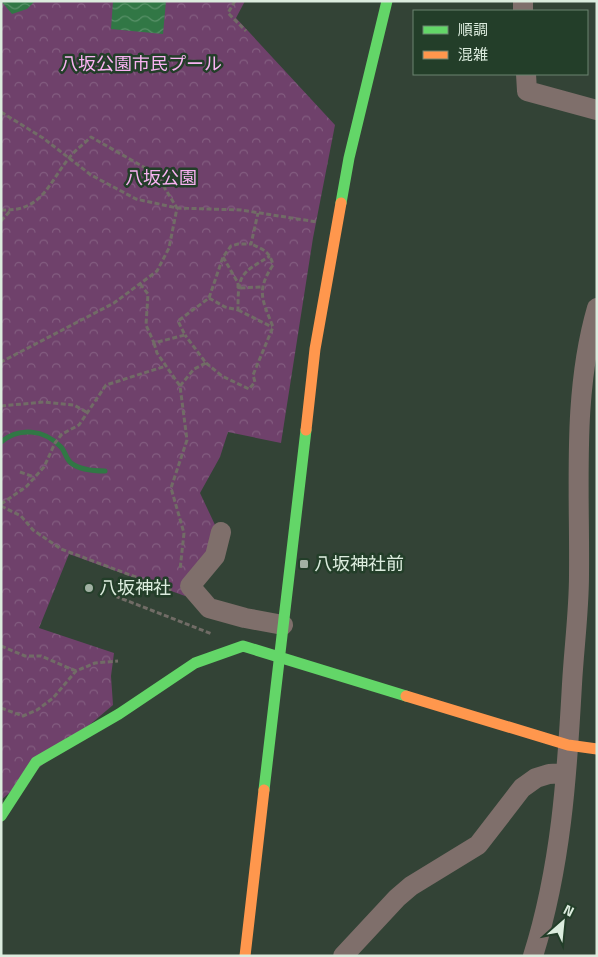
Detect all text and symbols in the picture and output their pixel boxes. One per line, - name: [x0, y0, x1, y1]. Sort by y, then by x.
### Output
- legend: [413, 10, 588, 75]
- text: 順調: [458, 18, 488, 41]
- text: 混雑: [458, 43, 488, 66]
- park label: 八坂公園市民プール: [60, 50, 222, 77]
- park label: 八坂公園: [125, 164, 197, 191]
- place label: 八坂神社前: [314, 550, 404, 577]
- marker: 八坂神社前: [298, 558, 310, 570]
- place label: 八坂神社: [99, 574, 171, 601]
- marker: 八坂神社: [83, 582, 95, 594]
- north arrow: [538, 897, 588, 947]
- text: N: [560, 898, 578, 922]

